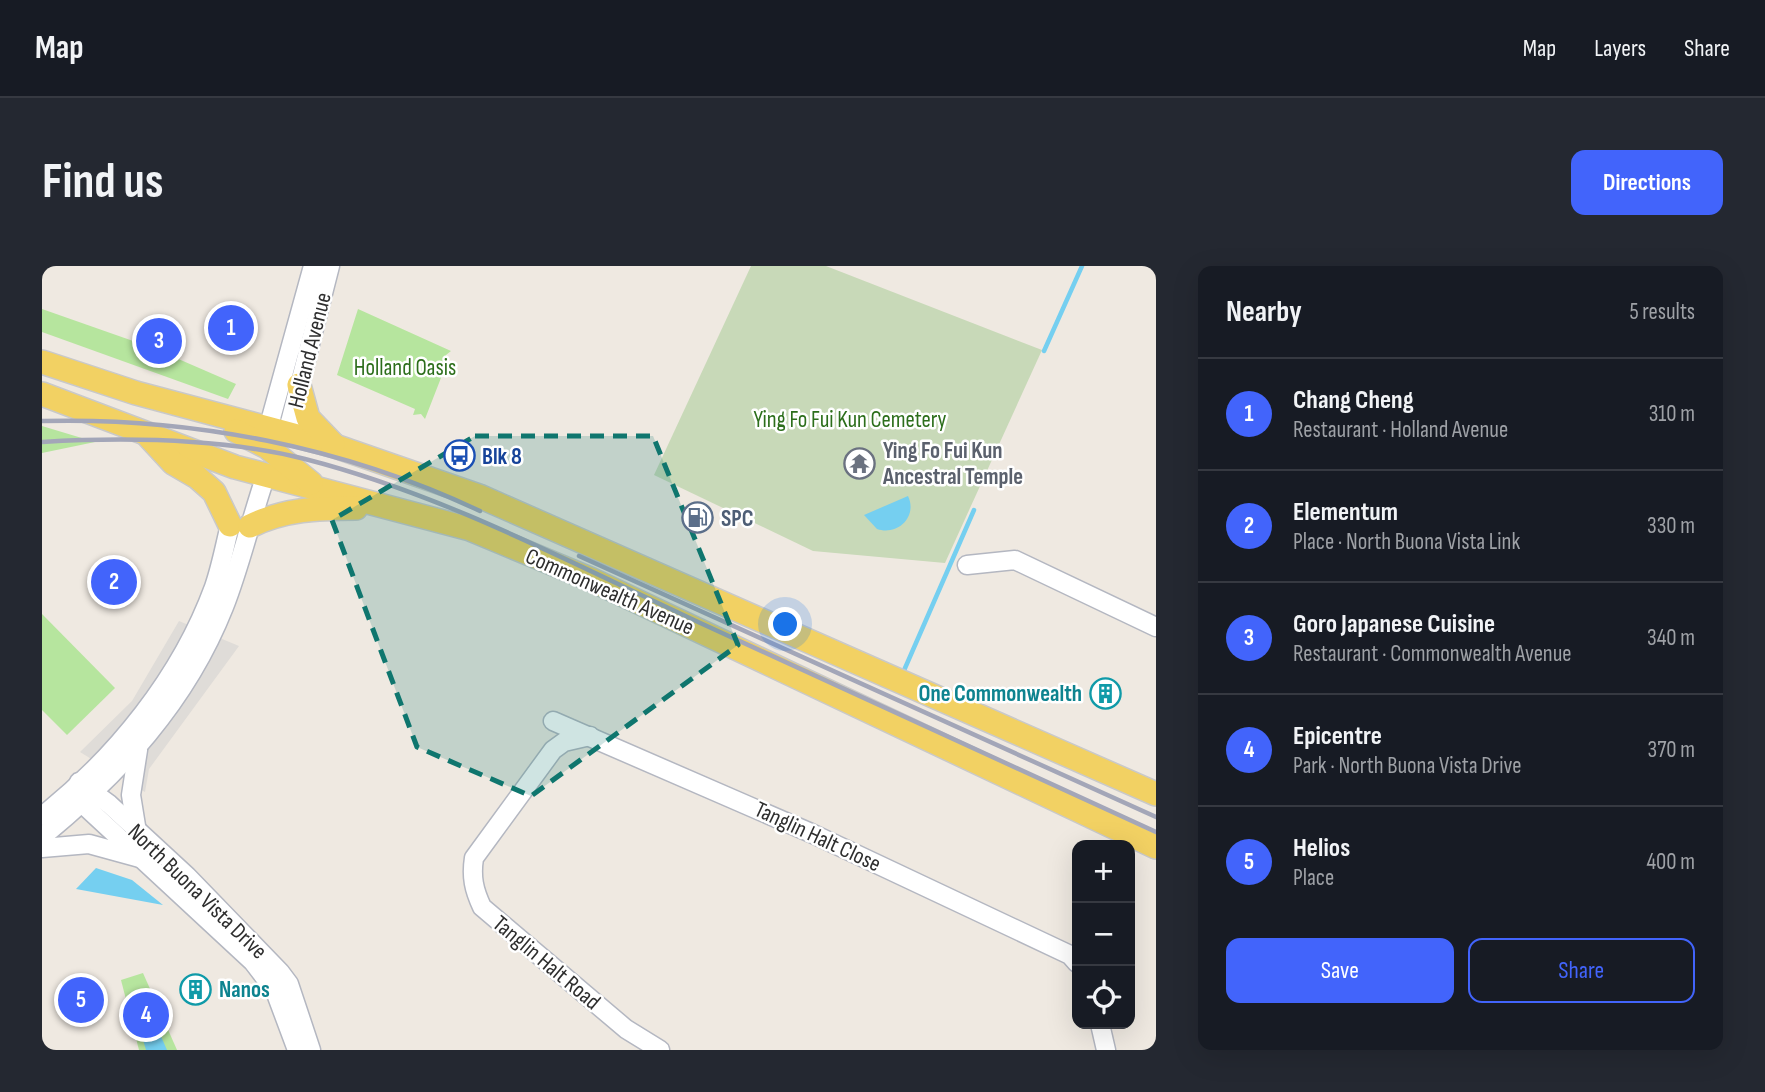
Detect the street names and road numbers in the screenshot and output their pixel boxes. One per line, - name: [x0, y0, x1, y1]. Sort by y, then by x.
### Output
- street label: Holland Avenue: [282, 290, 338, 411]
- street label: Commonwealth Avenue: [521, 542, 698, 642]
- street label: Tanglin Halt Close: [750, 795, 885, 878]
- street label: North Buona Vista Drive: [122, 818, 273, 965]
- street label: Tanglin Halt Road: [487, 910, 606, 1016]

